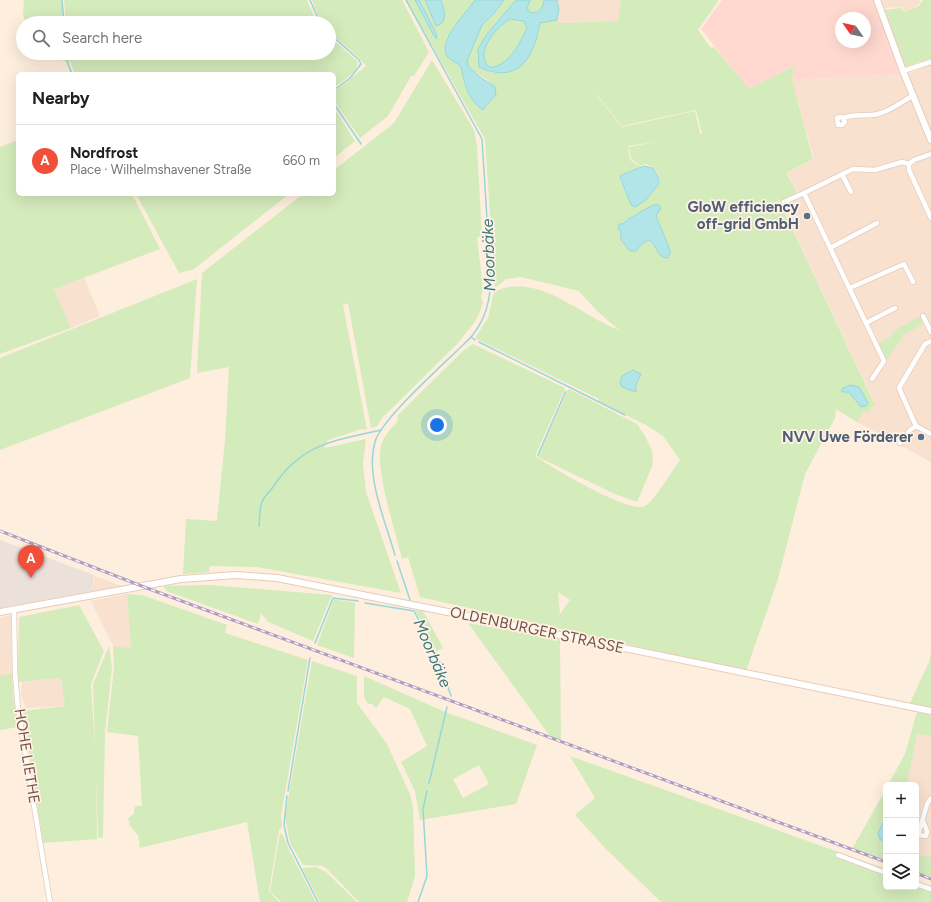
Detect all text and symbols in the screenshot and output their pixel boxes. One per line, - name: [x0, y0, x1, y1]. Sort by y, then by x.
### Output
- north arrow: [835, 12, 871, 48]
- search box: [16, 16, 336, 60]
- icon: search: [30, 27, 52, 49]
- text: Search here: [62, 29, 142, 47]
- text: Nearby: [32, 88, 90, 108]
- text: Nordfrost: [70, 144, 138, 162]
- text: A: [40, 153, 50, 168]
- text: 660 m: [283, 153, 320, 168]
- text: Place · Wilhelmshavener Straße: [70, 162, 251, 177]
- place label: GloW efficiency off-grid GmbH: [688, 198, 799, 233]
- marker: GloW efficiency off-grid GmbH: [802, 211, 812, 221]
- water label: Moorbäke: [478, 218, 499, 292]
- your location: [427, 415, 447, 435]
- place label: NVV Uwe Förderer: [782, 428, 913, 446]
- marker: NVV Uwe Förderer: [916, 432, 926, 442]
- pin: A: [18, 545, 44, 578]
- street label: OLDENBURGER STRASSE: [448, 603, 626, 657]
- water label: Moorbäke: [410, 616, 456, 691]
- street label: HOHE LIETHE: [11, 707, 43, 805]
- map controls: [883, 782, 919, 890]
- button: +: [883, 782, 919, 818]
- button: −: [883, 818, 919, 854]
- button: layers: [883, 854, 919, 890]

